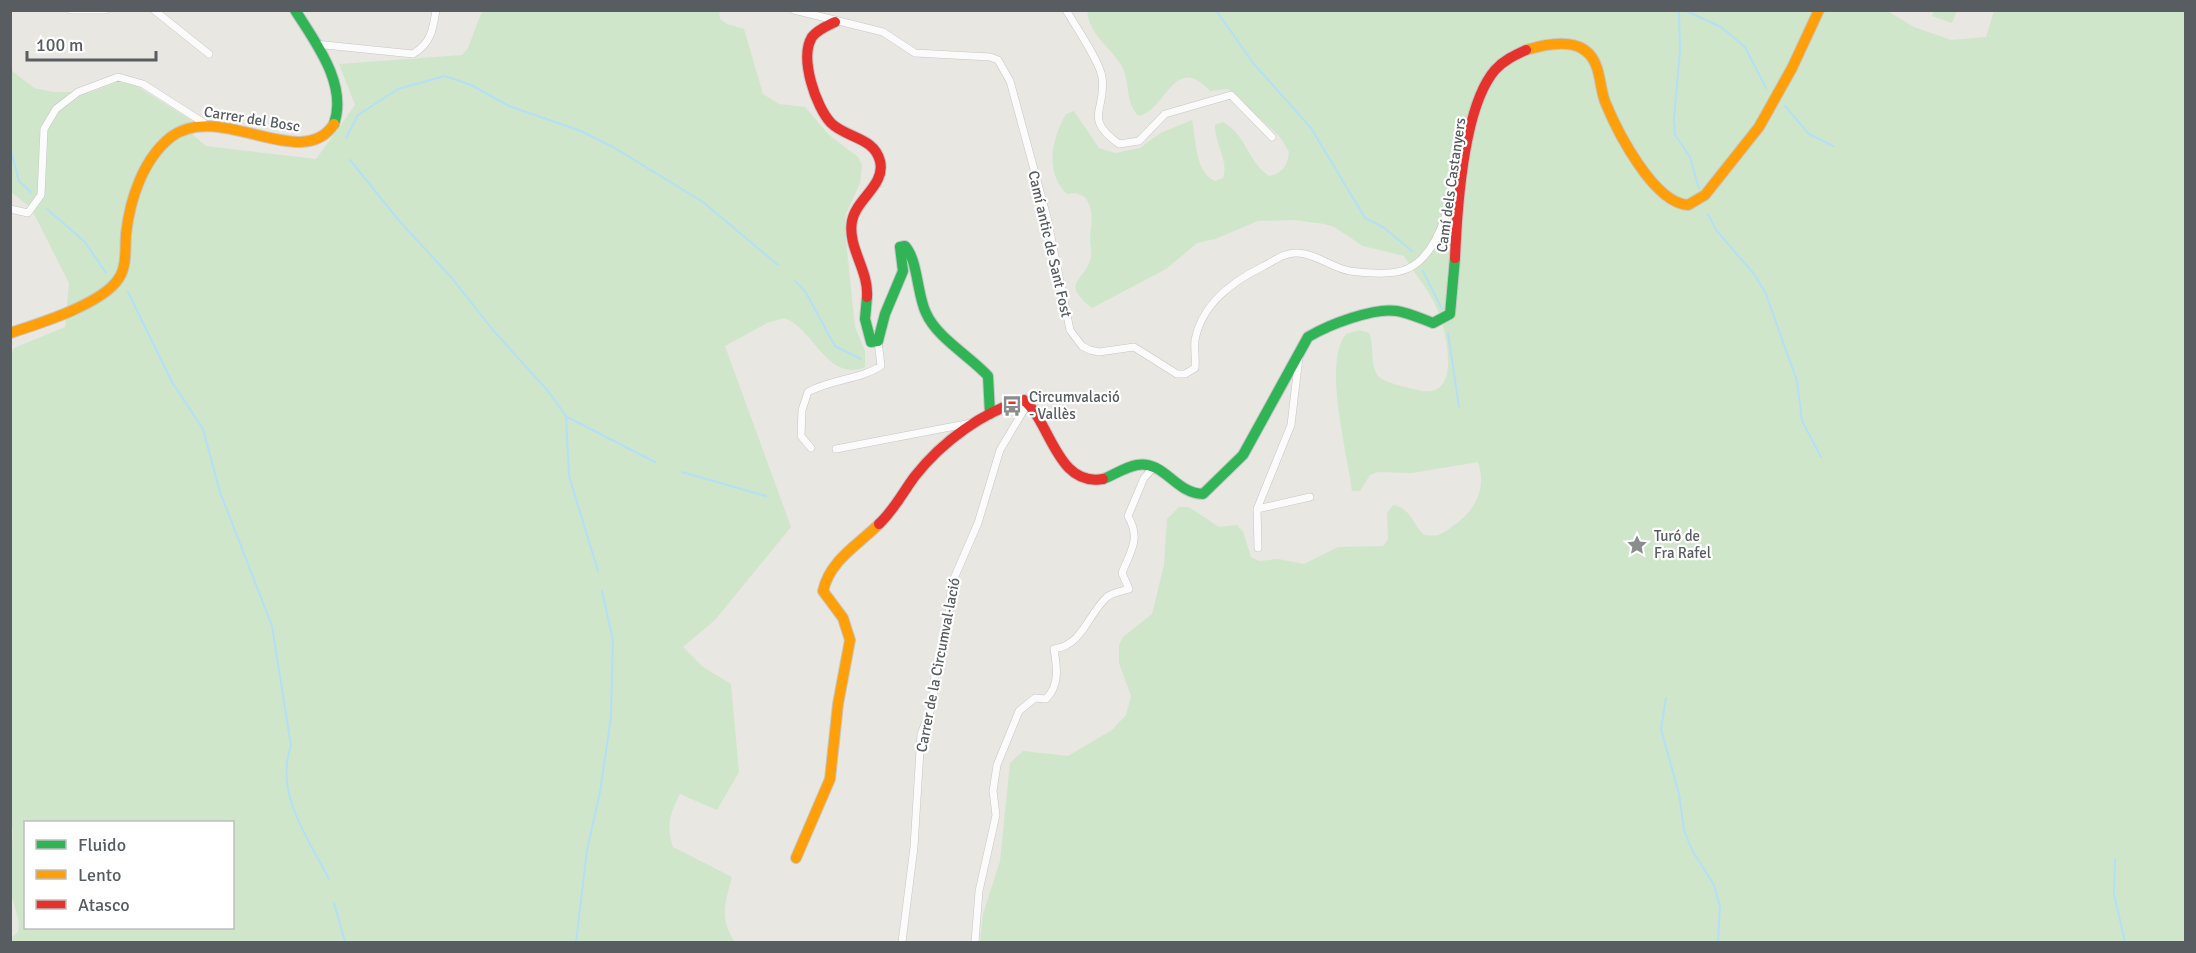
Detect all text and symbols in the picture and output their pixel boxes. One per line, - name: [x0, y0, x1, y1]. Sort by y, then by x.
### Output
- scale bar: [27, 24, 156, 62]
- text: 100 m: [36, 34, 83, 56]
- street label: Carrer del Bosc: [203, 102, 301, 136]
- street label: Camí dels Castanyers: [1433, 116, 1469, 254]
- street label: Camí antic de Sant Fost: [1024, 169, 1076, 319]
- place label: Circumvalació - Vallès: [1029, 388, 1120, 423]
- bus stop icon: Circumvalació - Vallès: [1000, 394, 1024, 418]
- place label: Turó de Fra Rafel: [1654, 527, 1711, 562]
- place icon: Turó de Fra Rafel: [1625, 533, 1649, 557]
- street label: Carrer de la Circumval·lació: [912, 576, 964, 754]
- legend: [24, 821, 234, 929]
- text: Fluido: [78, 834, 126, 856]
- text: Lento: [78, 864, 121, 886]
- text: Atasco: [78, 894, 130, 916]

